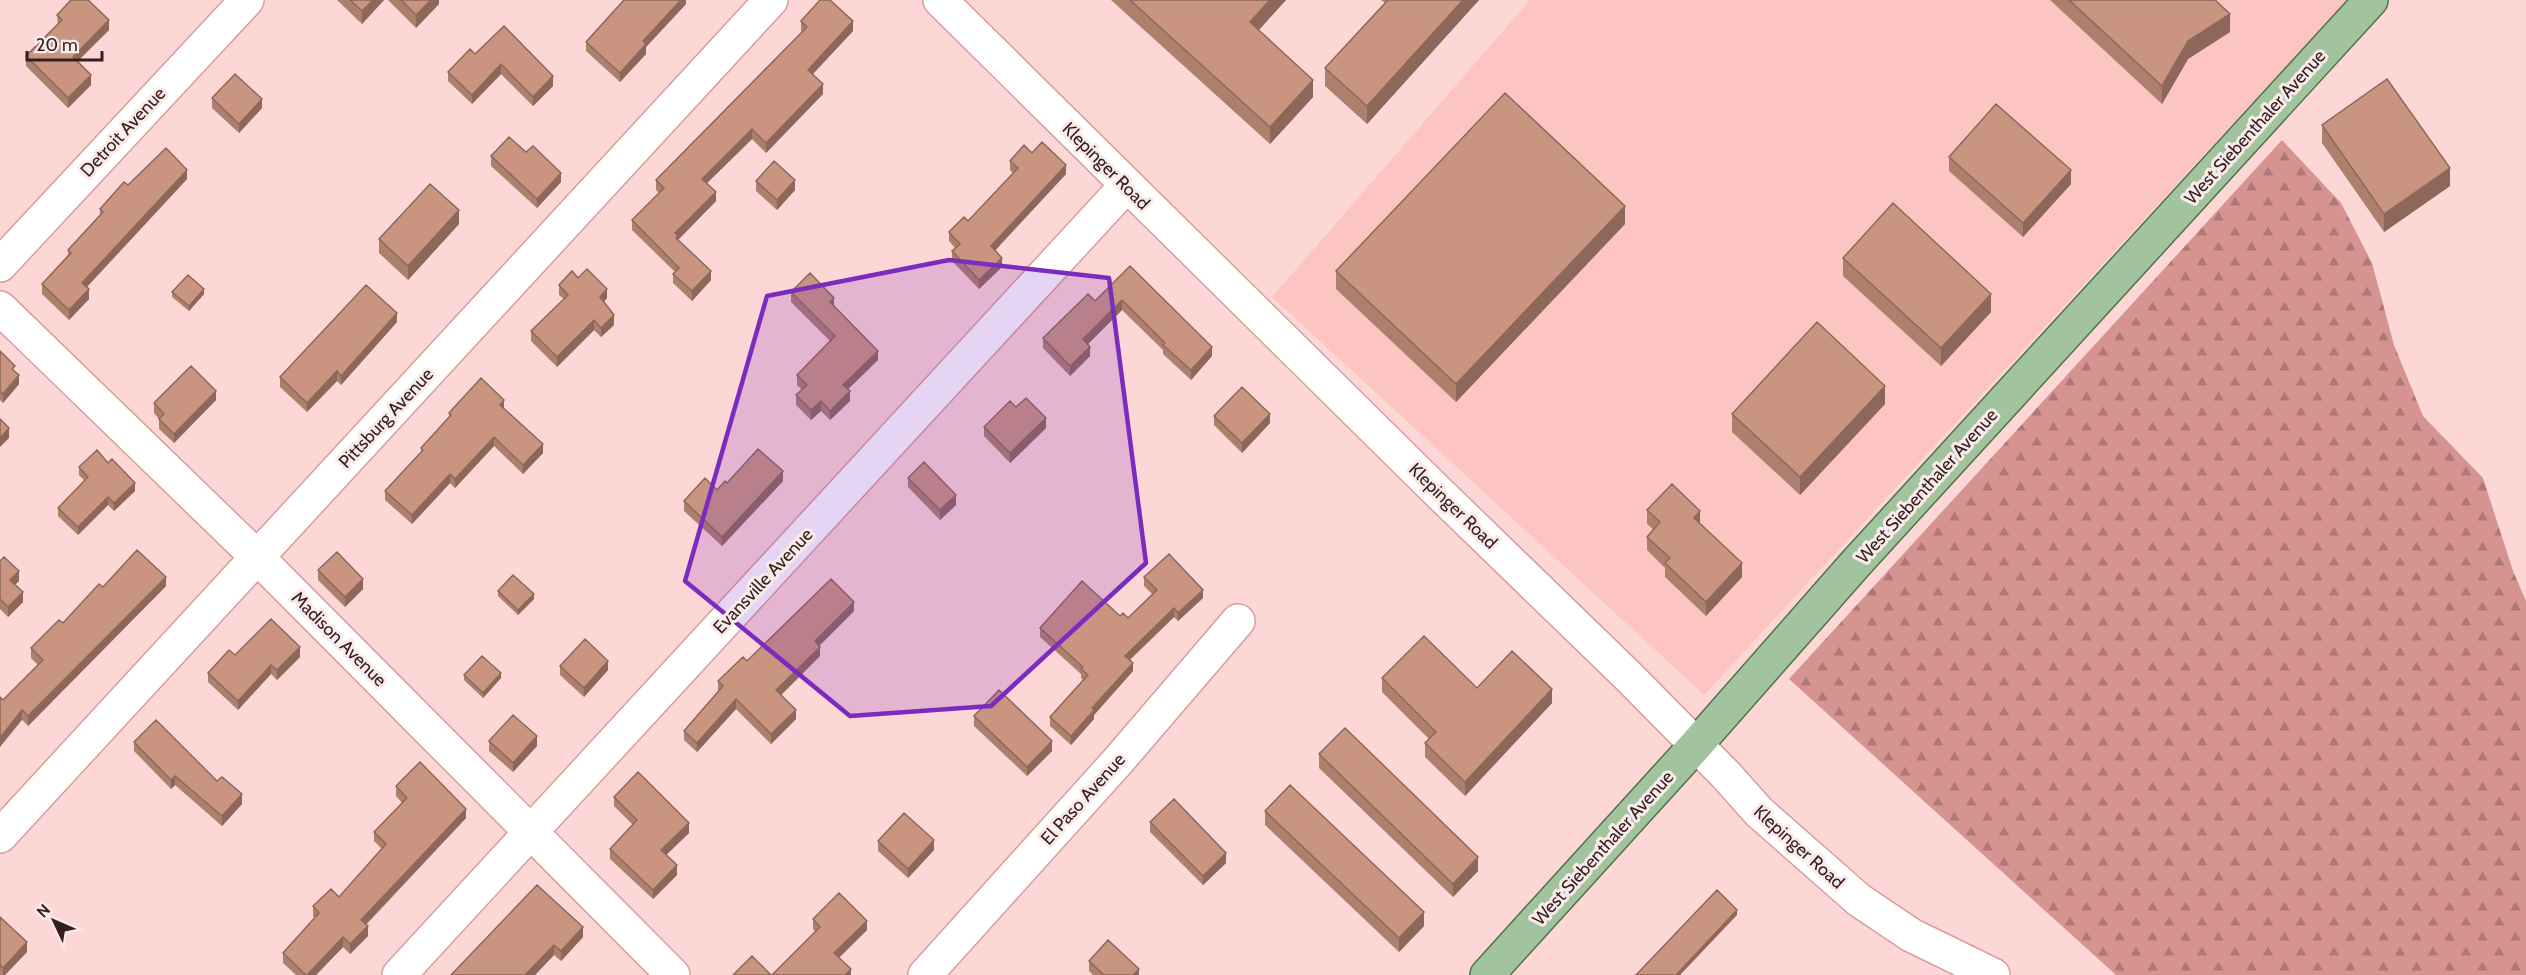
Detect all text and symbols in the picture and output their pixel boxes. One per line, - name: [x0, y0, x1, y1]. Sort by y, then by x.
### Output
- scale bar: [27, 24, 102, 62]
- text: 20 m: [36, 34, 78, 56]
- street label: West Siebenthaler Avenue: [2180, 45, 2330, 209]
- street label: Detroit Avenue: [76, 83, 170, 181]
- street label: Klepinger Road: [1058, 118, 1154, 214]
- street label: Pittsburg Avenue: [334, 363, 438, 473]
- street label: West Siebenthaler Avenue: [1852, 404, 2002, 568]
- street label: Klepinger Road: [1404, 458, 1502, 554]
- street label: Evansville Avenue: [709, 524, 817, 638]
- street label: Madison Avenue: [287, 587, 391, 691]
- street label: El Paso Avenue: [1036, 749, 1130, 849]
- street label: West Siebenthaler Avenue: [1528, 766, 1678, 930]
- street label: Klepinger Road: [1749, 801, 1849, 893]
- north arrow: [24, 891, 84, 951]
- text: N: [33, 900, 54, 922]

